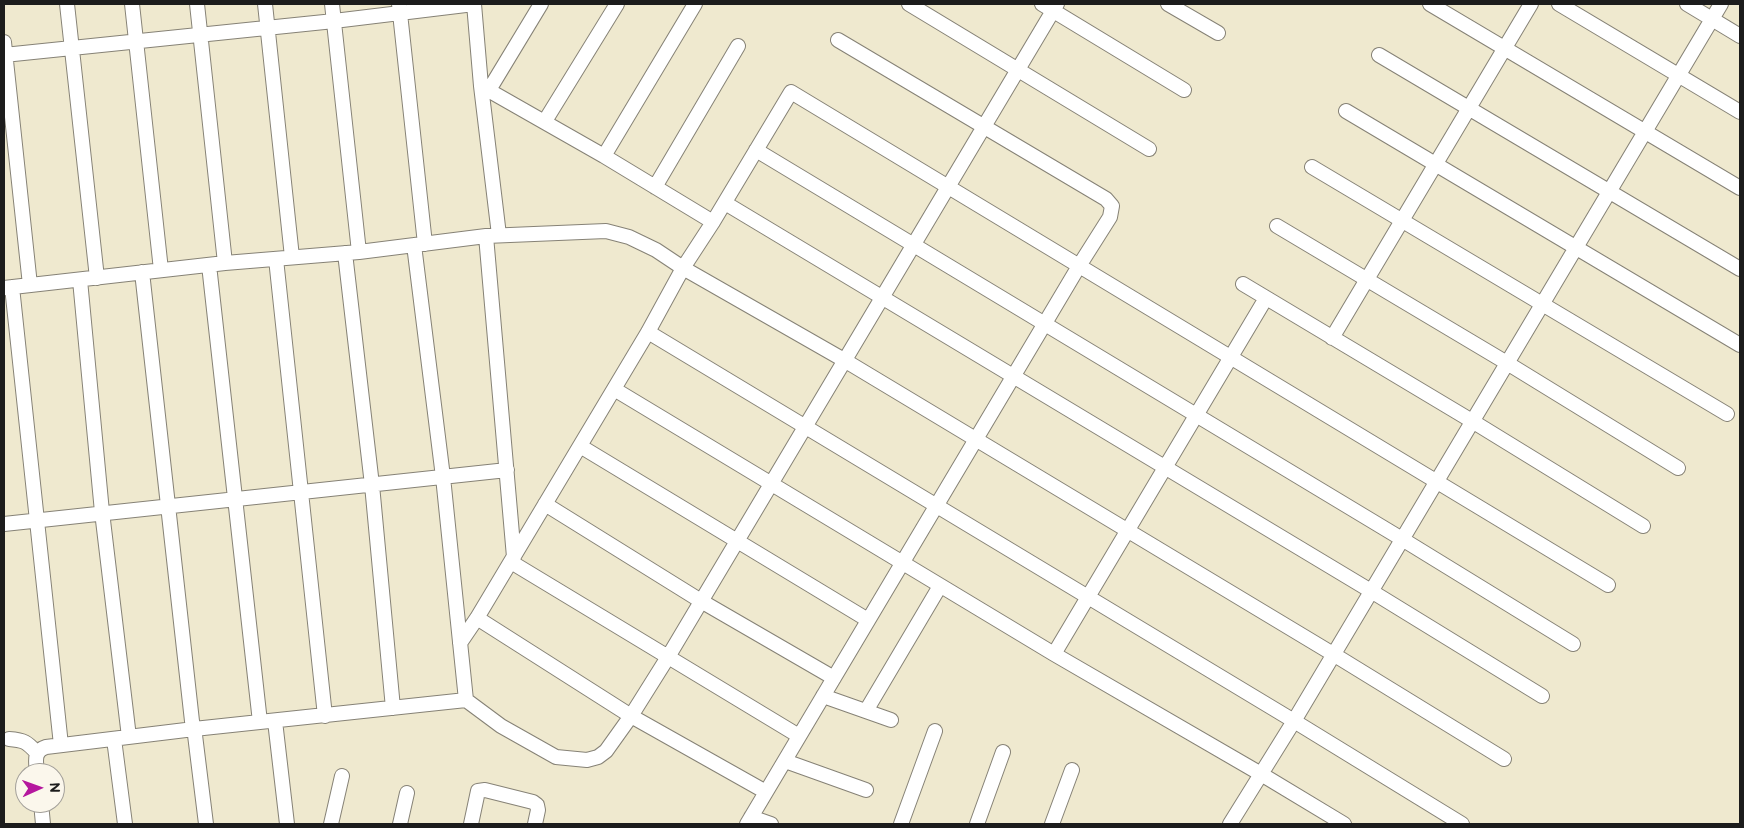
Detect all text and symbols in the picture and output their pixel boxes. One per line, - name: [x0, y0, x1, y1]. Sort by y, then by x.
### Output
- north arrow: [15, 763, 65, 813]
- text: N: [46, 782, 63, 793]

